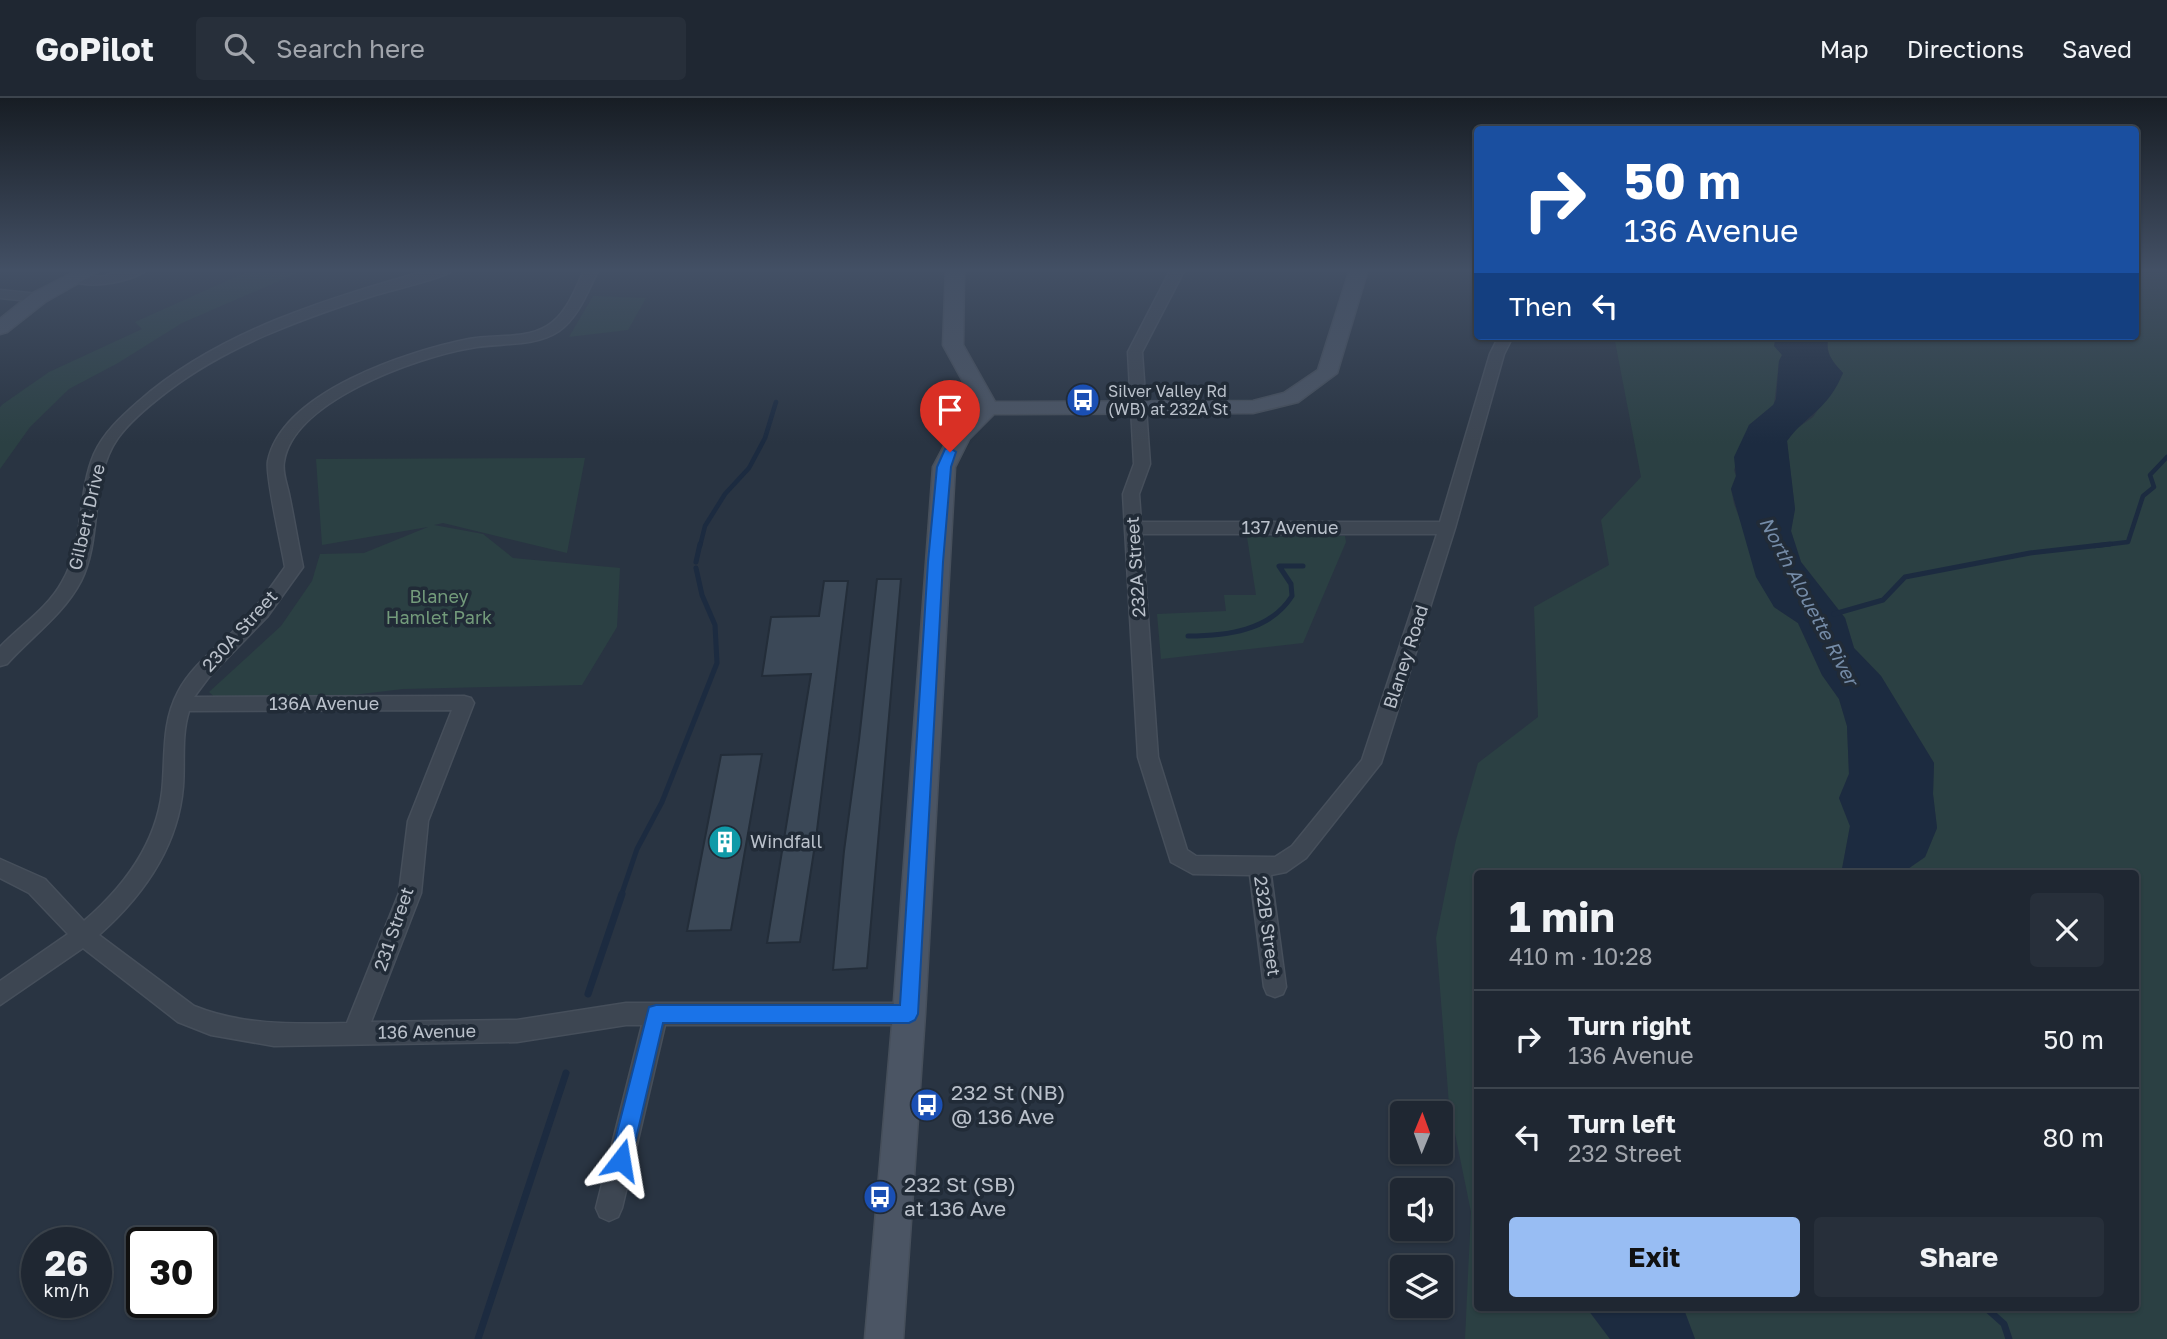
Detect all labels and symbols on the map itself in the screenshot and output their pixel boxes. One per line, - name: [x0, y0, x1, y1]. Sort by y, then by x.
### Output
- pin: [920, 380, 980, 452]
- bus stop icon: Silver Valley Rd (WB) at 232A St: [1064, 381, 1102, 419]
- place label: Silver Valley Rd (WB) at 232A St: [1108, 381, 1228, 419]
- street label: Gilbert Drive: [63, 461, 109, 572]
- water label: North Alouette River: [1755, 513, 1865, 691]
- street label: 232A Street: [1120, 516, 1150, 618]
- street label: 137 Avenue: [1242, 516, 1338, 538]
- street label: 230A Street: [197, 585, 282, 676]
- park label: Blaney Hamlet Park: [386, 585, 492, 628]
- street label: Blaney Road: [1378, 602, 1432, 711]
- street label: 136A Avenue: [269, 692, 379, 714]
- building icon: Windfall: [706, 823, 744, 861]
- place label: Windfall: [750, 830, 822, 852]
- street label: 232B Street: [1250, 874, 1286, 978]
- street label: 231 Street: [368, 884, 418, 974]
- street label: 136 Avenue: [378, 1019, 476, 1043]
- place label: 232 St (NB) @ 136 Ave: [951, 1079, 1066, 1129]
- bus stop icon: 232 St (NB) @ 136 Ave: [908, 1086, 946, 1124]
- north arrow: [1390, 1101, 1452, 1164]
- position arrow: [584, 1123, 658, 1197]
- place label: 232 St (SB) at 136 Ave: [904, 1171, 1016, 1221]
- bus stop icon: 232 St (SB) at 136 Ave: [861, 1178, 899, 1216]
- speed limit sign: 30: [126, 1227, 217, 1318]

